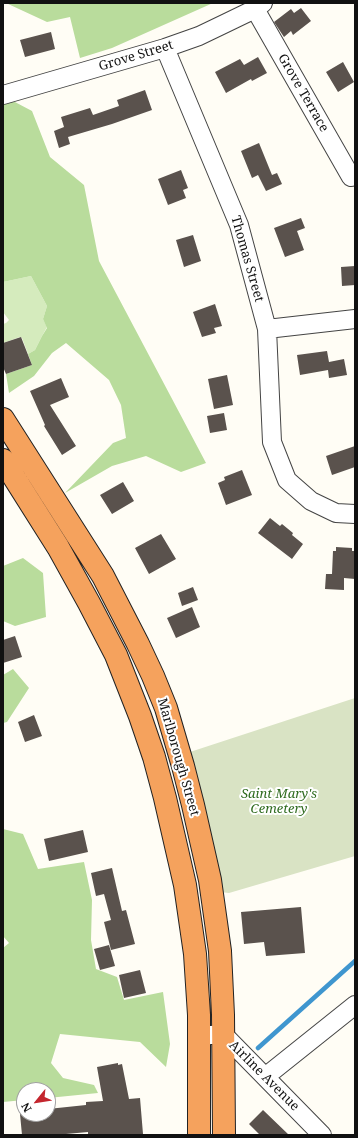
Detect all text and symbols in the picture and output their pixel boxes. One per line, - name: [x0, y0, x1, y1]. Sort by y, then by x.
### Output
- street label: Grove Street: [97, 37, 175, 75]
- street label: Grove Terrace: [274, 51, 332, 135]
- street label: Thomas Street: [227, 214, 267, 304]
- street label: Marlborough Street: [154, 696, 202, 818]
- park label: Saint Mary's Cemetery: [241, 786, 317, 817]
- street label: Airline Avenue: [226, 1038, 302, 1114]
- north arrow: [16, 1082, 56, 1122]
- text: N: [17, 1100, 35, 1115]

